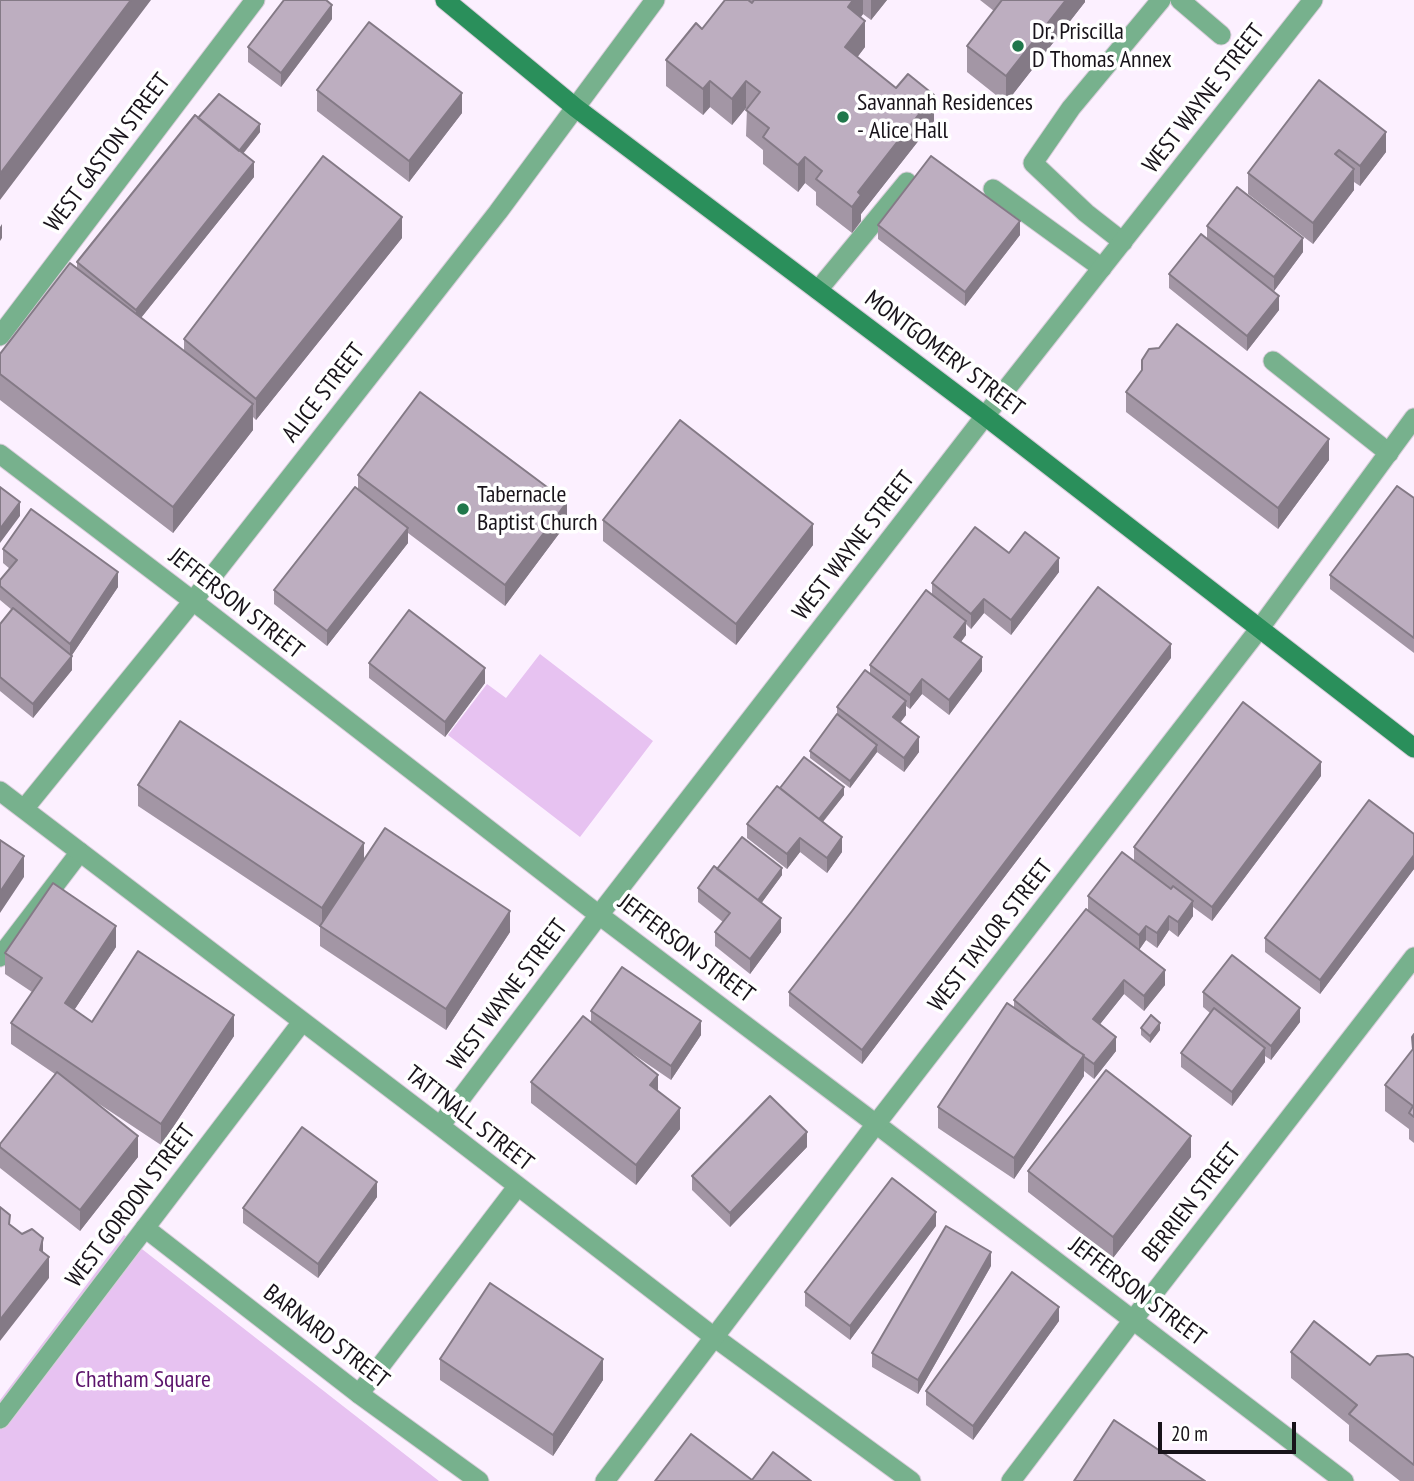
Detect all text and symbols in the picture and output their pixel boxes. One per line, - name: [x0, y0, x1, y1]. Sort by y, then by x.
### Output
- place label: Dr. Priscilla D Thomas Annex: [1032, 18, 1172, 74]
- street label: WEST WAYNE STREET: [1137, 19, 1271, 179]
- marker: Dr. Priscilla D Thomas Annex: [1010, 38, 1026, 54]
- street label: WEST GASTON STREET: [39, 68, 177, 238]
- place label: Savannah Residences - Alice Hall: [857, 89, 1033, 145]
- marker: Savannah Residences - Alice Hall: [835, 109, 851, 125]
- street label: MONTGOMERY STREET: [859, 285, 1029, 423]
- street label: ALICE STREET: [277, 338, 371, 448]
- street label: WEST WAYNE STREET: [787, 466, 921, 626]
- place label: Tabernacle Baptist Church: [477, 481, 598, 537]
- marker: Tabernacle Baptist Church: [455, 501, 471, 517]
- street label: JEFFERSON STREET: [163, 542, 309, 666]
- street label: WEST TAYLOR STREET: [923, 854, 1059, 1018]
- street label: JEFFERSON STREET: [612, 888, 760, 1010]
- street label: WEST WAYNE STREET: [442, 914, 574, 1076]
- street label: TATTNALL STREET: [399, 1060, 539, 1178]
- street label: WEST GORDON STREET: [60, 1119, 202, 1293]
- street label: BERRIEN STREET: [1137, 1138, 1247, 1268]
- street label: JEFFERSON STREET: [1063, 1231, 1211, 1353]
- street label: BARNARD STREET: [257, 1279, 395, 1395]
- park label: Chatham Square: [75, 1366, 211, 1394]
- scale bar: [1162, 1408, 1300, 1452]
- text: 20 m: [1171, 1420, 1208, 1447]

